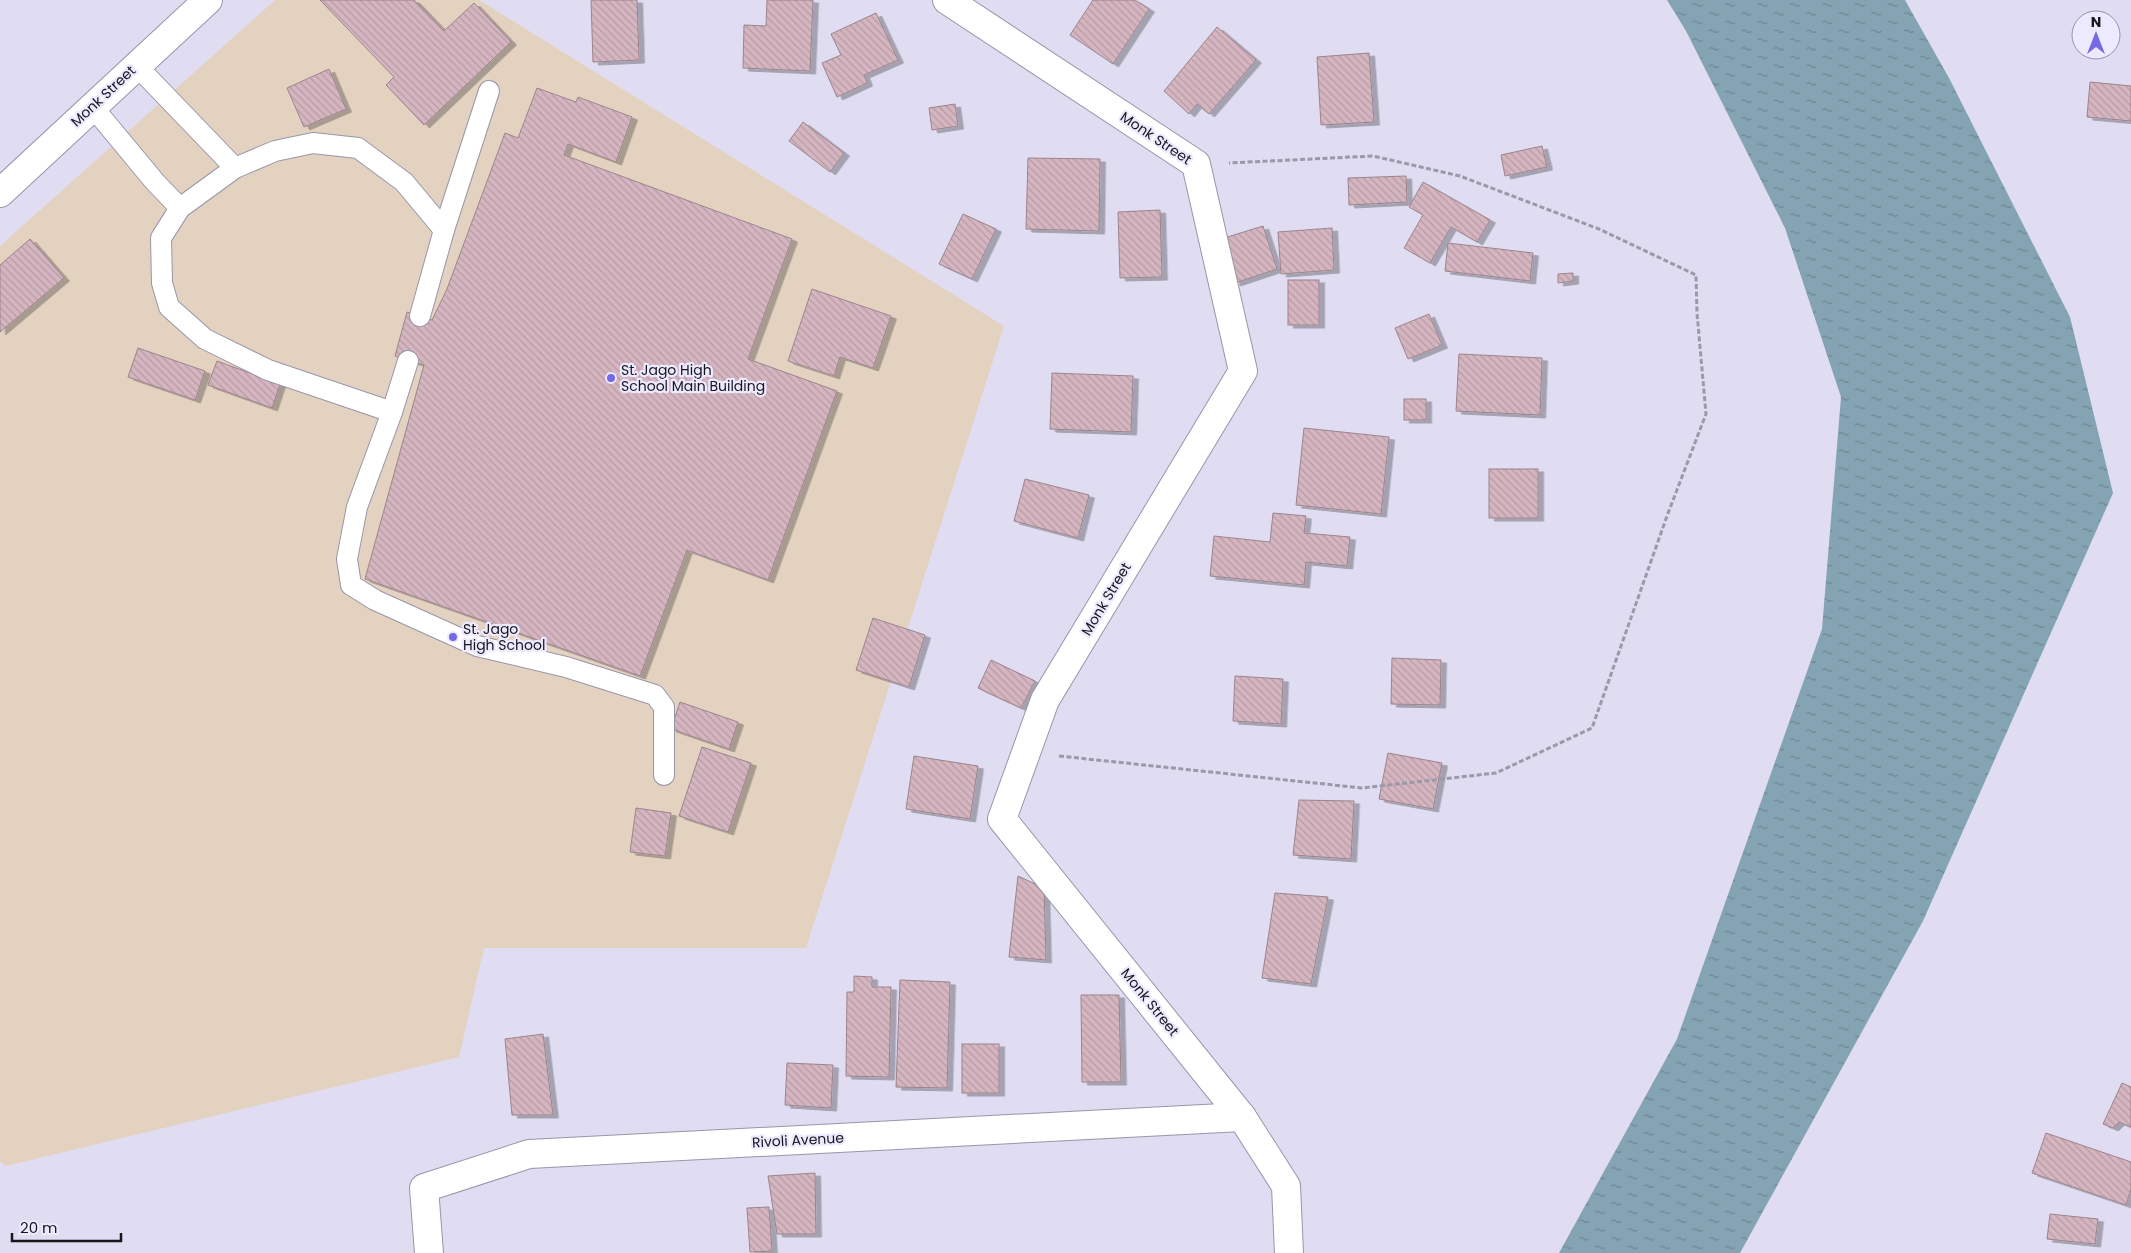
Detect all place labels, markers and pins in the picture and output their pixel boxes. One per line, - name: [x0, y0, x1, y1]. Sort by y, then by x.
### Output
- place label: St. Jago High School Main Building: [621, 360, 765, 396]
- marker: St. Jago High School Main Building: [605, 372, 617, 384]
- place label: St. Jago High School: [463, 619, 545, 655]
- marker: St. Jago High School: [447, 631, 459, 643]

